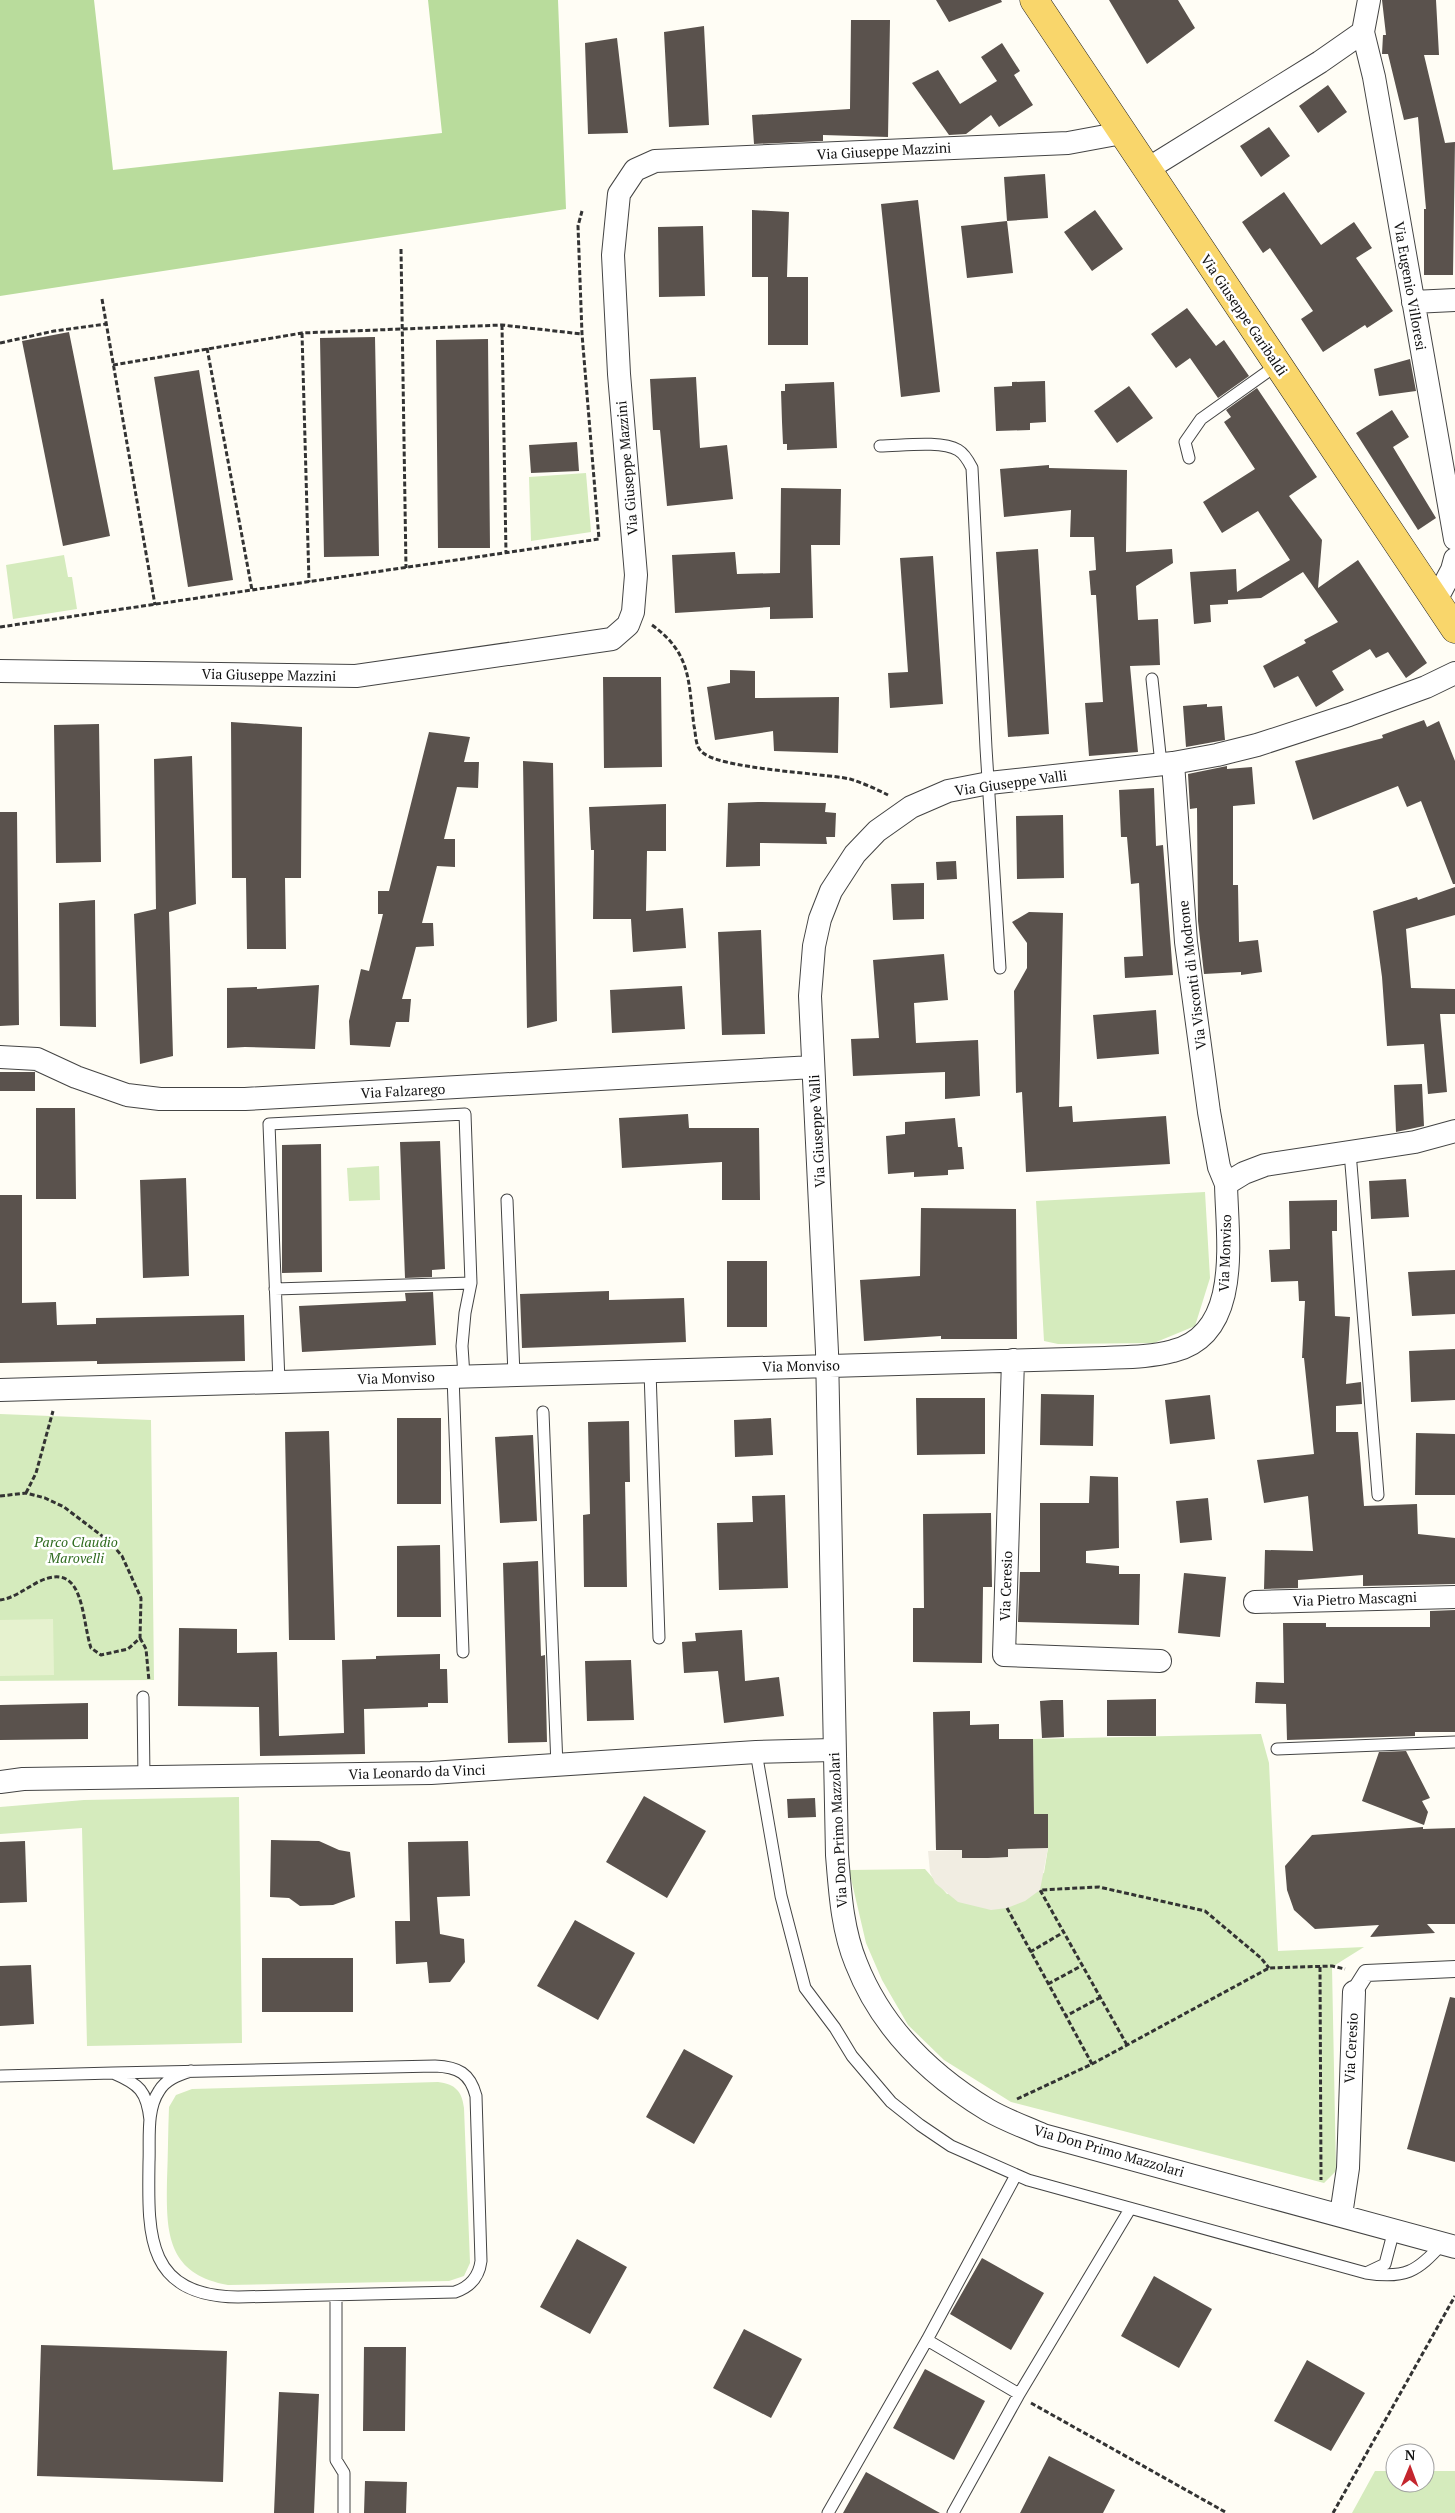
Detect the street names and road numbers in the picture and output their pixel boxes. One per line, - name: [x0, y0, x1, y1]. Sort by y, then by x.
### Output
- street label: Via Giuseppe Mazzini: [816, 137, 952, 164]
- street label: Via Eugenio Villoresi: [1390, 220, 1431, 352]
- street label: Via Giuseppe Garibaldi: [1197, 250, 1292, 379]
- street label: Via Giuseppe Mazzini: [611, 400, 642, 536]
- street label: Via Giuseppe Mazzini: [201, 664, 337, 685]
- street label: Via Giuseppe Valli: [954, 765, 1068, 800]
- street label: Via Visconti di Modrone: [1173, 899, 1210, 1051]
- street label: Via Giuseppe Valli: [804, 1074, 829, 1188]
- street label: Via Falzarego: [360, 1079, 446, 1102]
- street label: Via Monviso: [1214, 1214, 1235, 1292]
- street label: Via Monviso: [762, 1355, 840, 1376]
- street label: Via Monviso: [357, 1367, 435, 1388]
- street label: Via Ceresio: [995, 1550, 1016, 1622]
- street label: Via Pietro Mascagni: [1293, 1587, 1417, 1610]
- street label: Via Don Primo Mazzolari: [824, 1752, 851, 1908]
- street label: Via Leonardo da Vinci: [348, 1760, 486, 1783]
- street label: Via Ceresio: [1339, 2012, 1362, 2084]
- street label: Via Don Primo Mazzolari: [1032, 2120, 1187, 2181]

